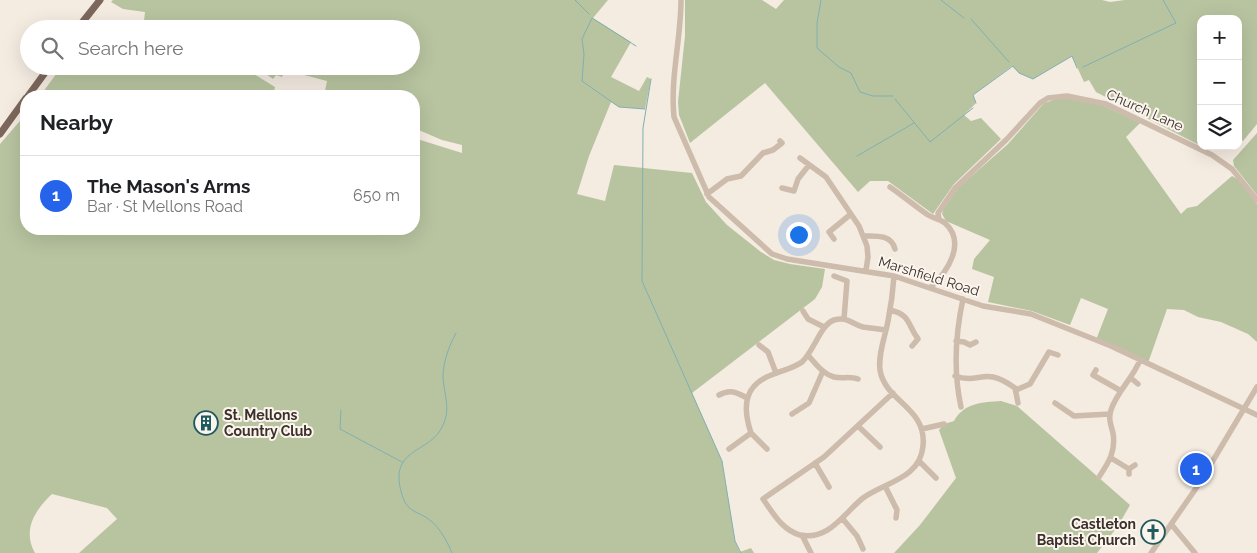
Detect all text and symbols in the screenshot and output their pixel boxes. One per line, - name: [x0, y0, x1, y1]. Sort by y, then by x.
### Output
- map controls: [1197, 15, 1242, 150]
- button: +: [1197, 15, 1242, 60]
- search box: [20, 20, 420, 75]
- icon: search: [38, 34, 66, 62]
- text: Search here: [78, 37, 184, 59]
- button: −: [1197, 60, 1242, 105]
- street label: Church Lane: [1104, 86, 1186, 134]
- button: layers: [1197, 105, 1242, 150]
- text: Nearby: [40, 110, 113, 135]
- text: The Mason's Arms: [87, 175, 250, 197]
- text: 1: [52, 186, 60, 205]
- text: 650 m: [353, 186, 400, 205]
- text: Bar · St Mellons Road: [87, 197, 243, 216]
- your location: [786, 222, 812, 248]
- street label: Marshfield Road: [877, 253, 981, 299]
- place label: St. Mellons Country Club: [224, 407, 312, 439]
- building icon: St. Mellons Country Club: [193, 410, 219, 436]
- pin: 1: [1180, 450, 1212, 488]
- place label: Castleton Baptist Church: [1037, 516, 1136, 548]
- church icon: Castleton Baptist Church: [1140, 519, 1166, 545]

